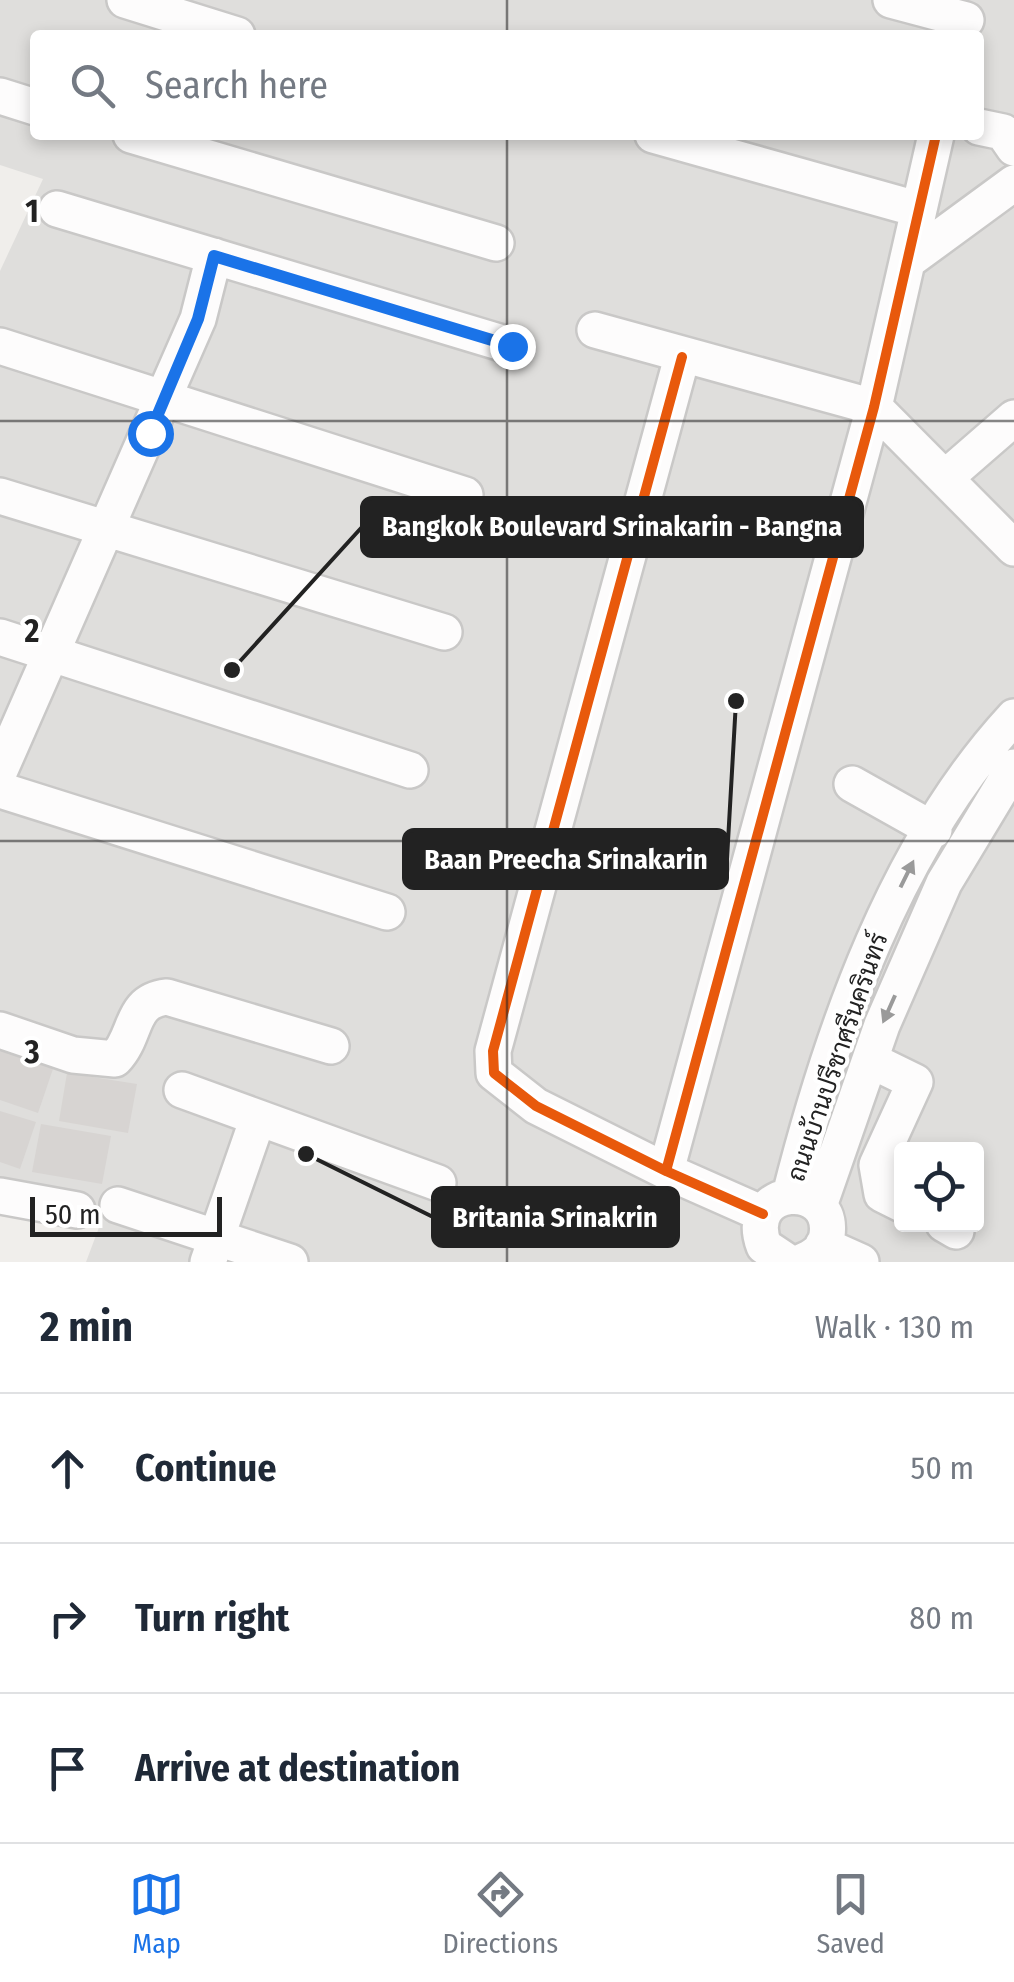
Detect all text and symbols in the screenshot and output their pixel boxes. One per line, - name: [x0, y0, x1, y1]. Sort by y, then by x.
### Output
- search box: [30, 30, 984, 140]
- icon: search: [65, 58, 120, 113]
- text: Search here: [145, 62, 328, 108]
- text: 1: [25, 192, 39, 230]
- route end: [490, 324, 536, 370]
- route start: [128, 411, 174, 457]
- callout: Bangkok Boulevard Srinakarin - Bangna: [362, 498, 862, 556]
- text: Bangkok Boulevard Srinakarin - Bangna: [382, 510, 842, 543]
- text: 2: [24, 612, 40, 650]
- callout: Baan Preecha Srinakarin: [404, 830, 727, 888]
- text: Baan Preecha Srinakarin: [424, 843, 708, 876]
- one-way arrow: [899, 860, 916, 889]
- street label: ถนนบ้านปรีชาศรีนครินทร์: [778, 928, 895, 1185]
- one-way arrow: [881, 994, 897, 1024]
- text: 3: [23, 1033, 40, 1071]
- map controls: [894, 1142, 984, 1232]
- button: locate: [894, 1142, 984, 1232]
- callout: Britania Srinakrin: [433, 1188, 678, 1246]
- scale bar: [30, 1192, 222, 1236]
- text: 50 m: [45, 1198, 101, 1231]
- text: Britania Srinakrin: [452, 1201, 658, 1234]
- text: 2 min: [40, 1302, 133, 1352]
- text: Walk · 130 m: [815, 1308, 974, 1346]
- icon: ahead: [40, 1441, 95, 1496]
- text: Continue: [135, 1445, 276, 1491]
- text: 50 m: [911, 1449, 974, 1487]
- icon: right: [40, 1591, 95, 1646]
- text: Turn right: [135, 1595, 289, 1641]
- text: 80 m: [909, 1599, 974, 1637]
- icon: arrive: [40, 1741, 95, 1796]
- text: Arrive at destination: [135, 1745, 460, 1791]
- tab: Map: [129, 1867, 184, 1960]
- tab: Directions: [442, 1867, 558, 1960]
- tab: Saved: [816, 1867, 885, 1960]

